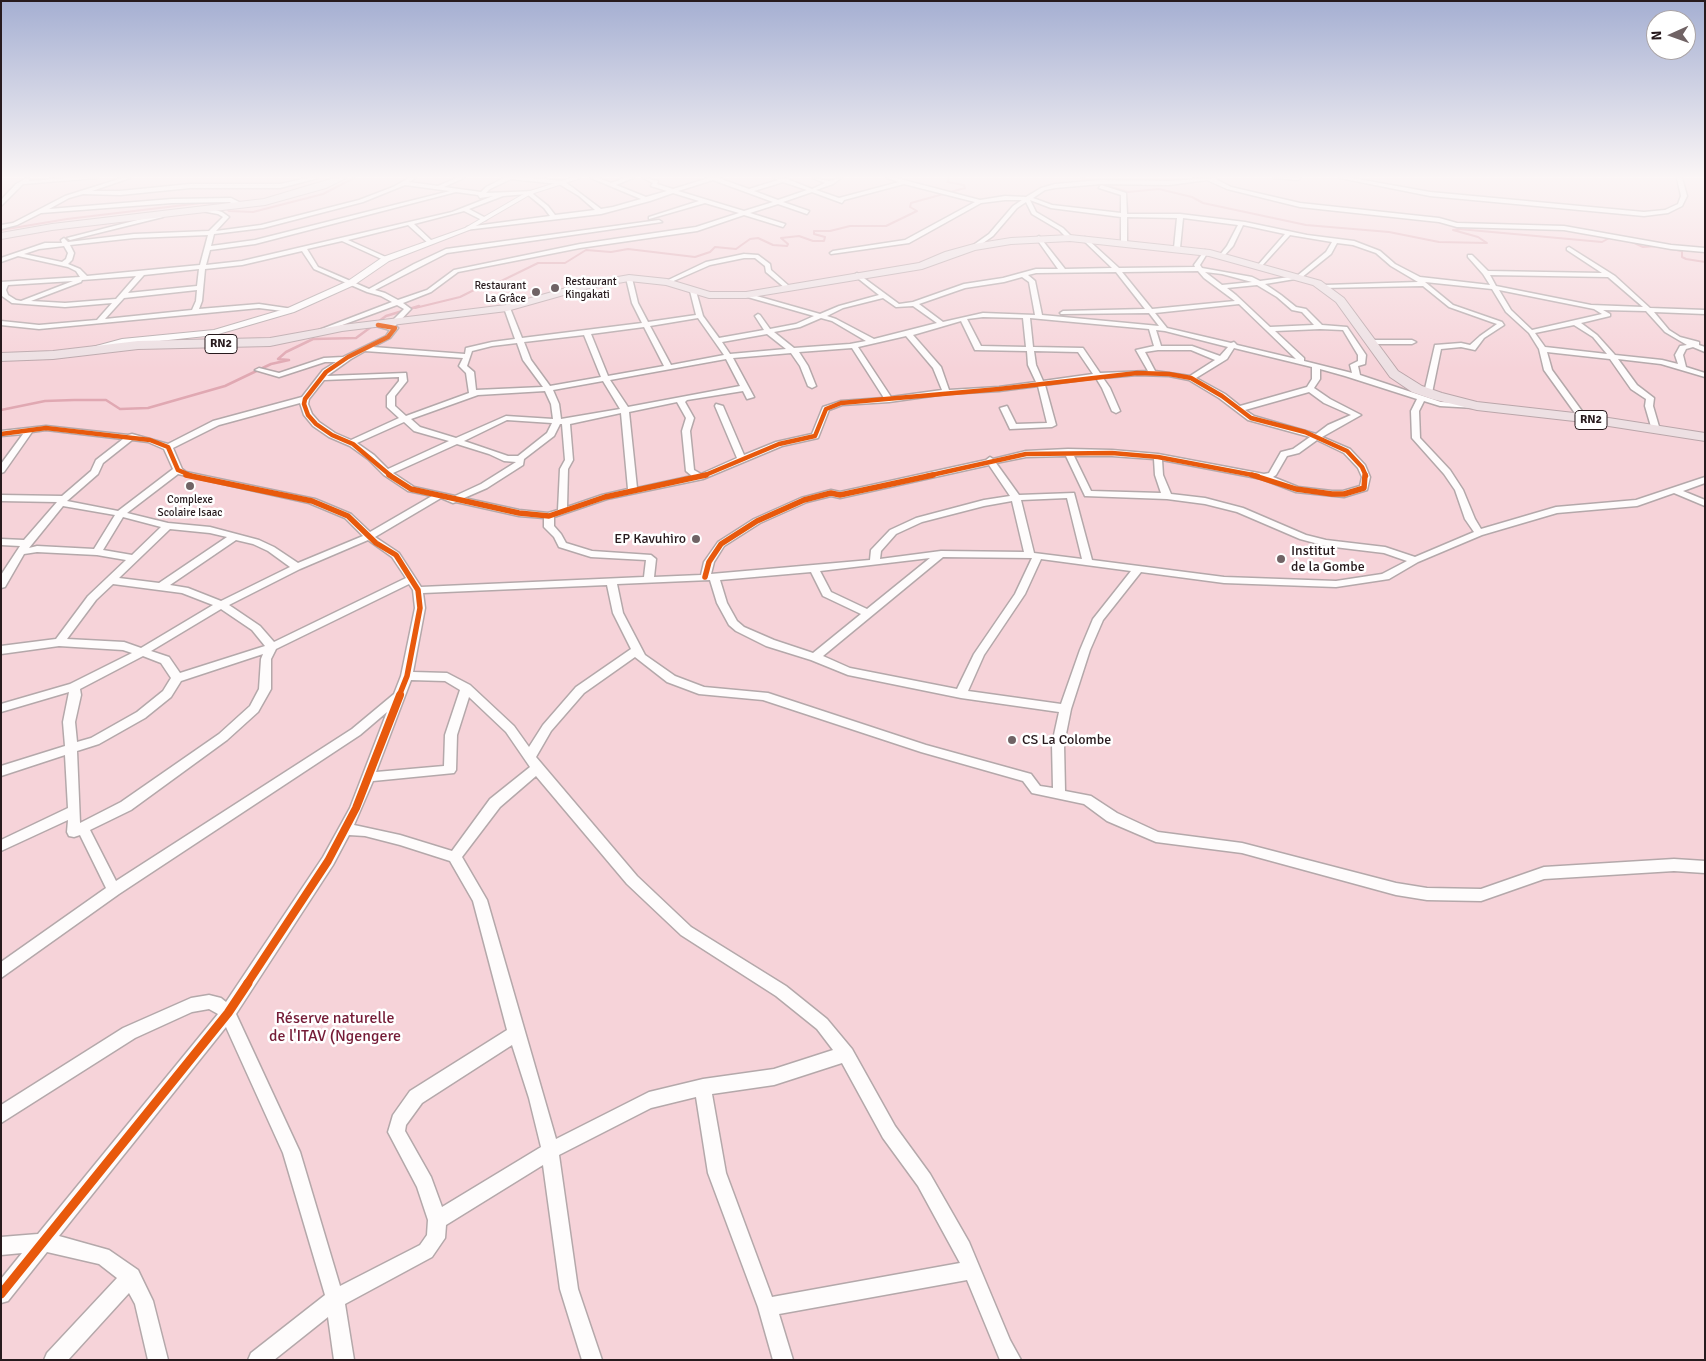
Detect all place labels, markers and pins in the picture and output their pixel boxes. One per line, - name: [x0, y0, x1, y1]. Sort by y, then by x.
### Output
- place label: Restaurant Kingakati: [565, 275, 617, 301]
- place label: Restaurant La Grâce: [474, 279, 526, 305]
- marker: Restaurant Kingakati: [549, 282, 561, 294]
- marker: Restaurant La Grâce: [530, 286, 542, 298]
- marker: Complexe Scolaire Isaac: [184, 480, 196, 492]
- place label: Complexe Scolaire Isaac: [158, 493, 222, 519]
- place label: EP Kavuhiro: [614, 531, 686, 547]
- marker: EP Kavuhiro: [690, 533, 702, 545]
- place label: Institut de la Gombe: [1291, 543, 1365, 576]
- marker: Institut de la Gombe: [1275, 553, 1287, 565]
- place label: CS La Colombe: [1022, 732, 1111, 748]
- marker: CS La Colombe: [1006, 734, 1018, 746]

